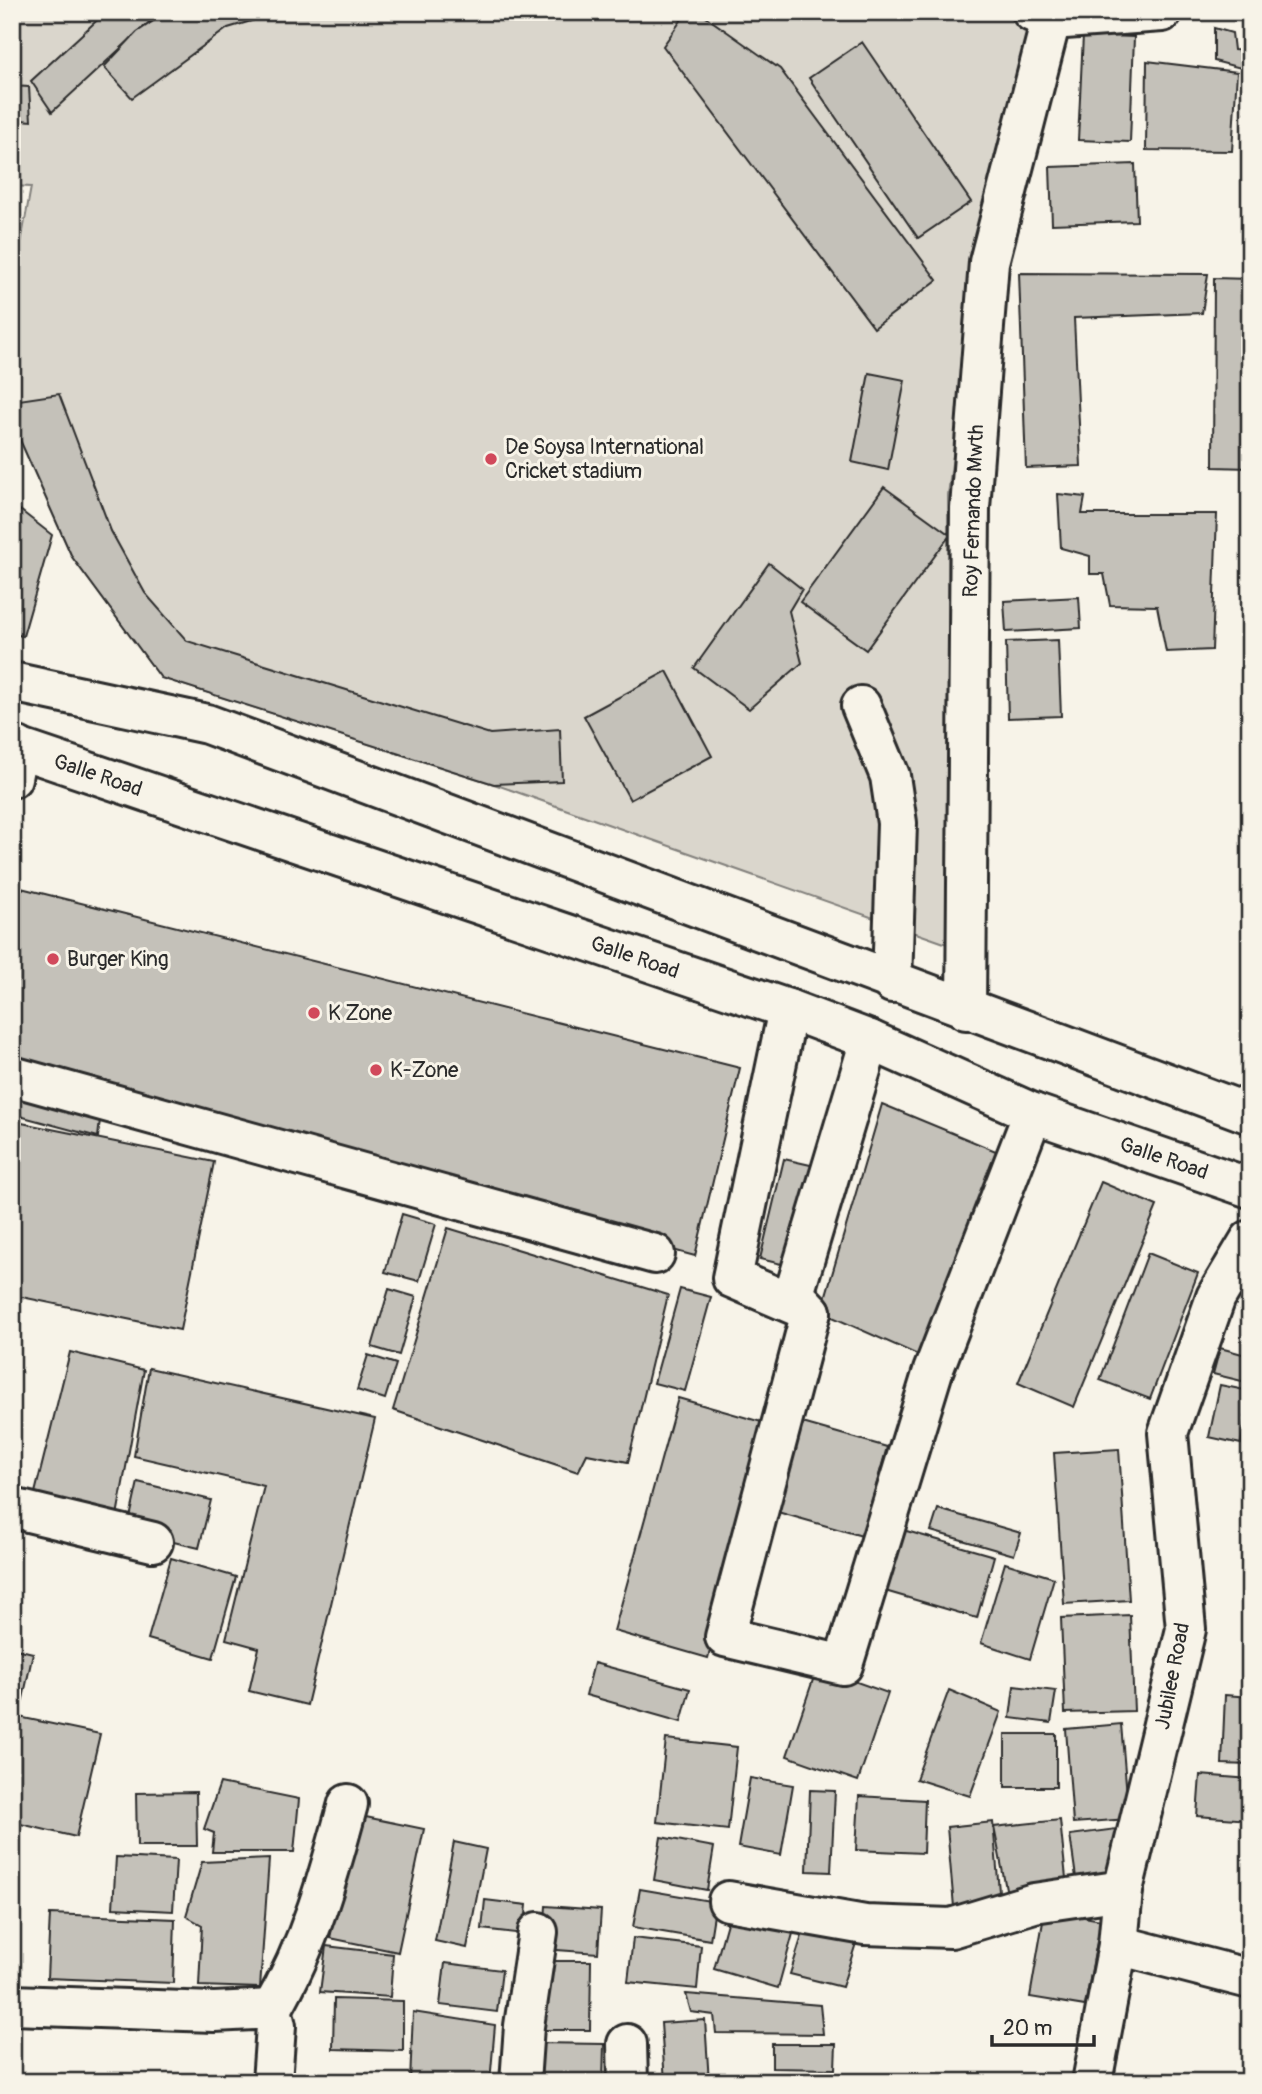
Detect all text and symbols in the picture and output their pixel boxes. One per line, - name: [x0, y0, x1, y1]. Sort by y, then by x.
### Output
- street label: Roy Fernando Mwth: [957, 424, 990, 598]
- place label: De Soysa International Cricket stadium: [505, 434, 704, 485]
- marker: De Soysa International Cricket stadium: [483, 451, 499, 467]
- street label: Galle Road: [50, 748, 146, 803]
- street label: Galle Road: [587, 930, 683, 985]
- place label: Burger King: [67, 946, 169, 973]
- marker: Burger King: [45, 951, 61, 967]
- place label: K Zone: [328, 1000, 393, 1027]
- marker: K Zone: [306, 1005, 322, 1021]
- place label: K-Zone: [390, 1057, 459, 1084]
- marker: K-Zone: [368, 1062, 384, 1078]
- street label: Galle Road: [1116, 1131, 1212, 1186]
- street label: Jubilee Road: [1149, 1620, 1196, 1732]
- scale bar: [992, 2003, 1094, 2047]
- text: 20 m: [1003, 2015, 1052, 2042]

